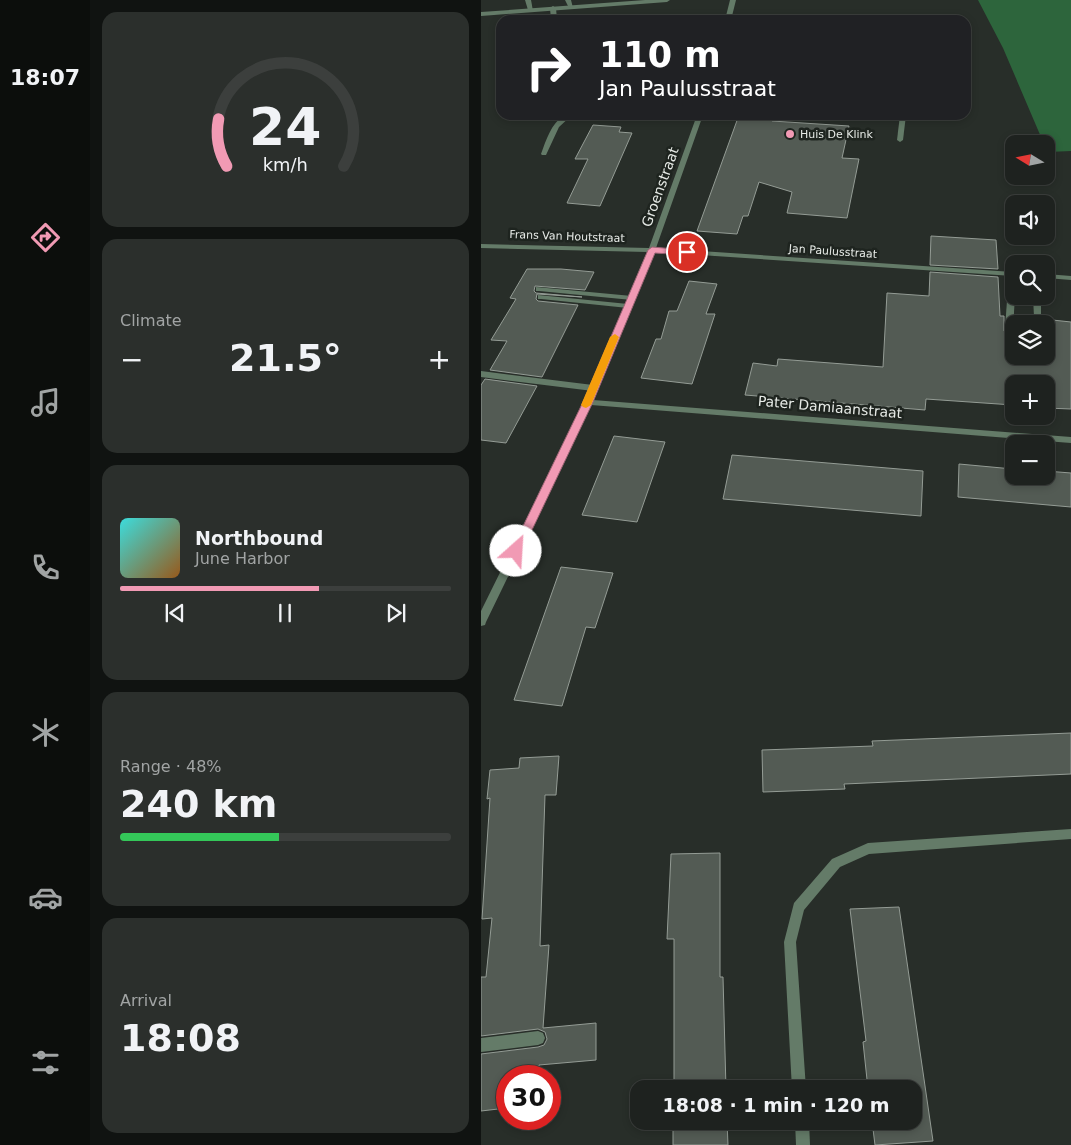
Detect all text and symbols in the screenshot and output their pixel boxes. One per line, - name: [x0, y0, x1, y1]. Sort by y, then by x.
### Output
- icon: right: [516, 35, 581, 100]
- text: 110 m: [599, 35, 721, 75]
- text: 18:07: [10, 65, 80, 90]
- text: Jan Paulusstraat: [599, 76, 776, 101]
- text: 24: [249, 97, 322, 157]
- marker: Huis De Klink: [784, 128, 796, 140]
- place label: Huis De Klink: [800, 128, 874, 141]
- north arrow: [1005, 135, 1055, 185]
- map controls: [1005, 135, 1055, 485]
- street label: Groenstraat: [638, 145, 682, 229]
- text: km/h: [263, 154, 308, 175]
- button: sound: [1005, 195, 1055, 245]
- icon: directions: [28, 220, 63, 255]
- street label: Frans Van Houtstraat: [509, 228, 626, 245]
- pin: [666, 231, 708, 273]
- icon: arrive: [673, 238, 701, 266]
- street label: Jan Paulusstraat: [787, 242, 878, 261]
- button: search: [1005, 255, 1055, 305]
- text: Climate: [120, 311, 182, 330]
- button: layers: [1005, 315, 1055, 365]
- text: 21.5°: [229, 336, 342, 380]
- text: −: [120, 343, 143, 376]
- text: +: [428, 343, 451, 376]
- button: +: [1005, 375, 1055, 425]
- icon: music: [28, 385, 63, 420]
- street label: Pater Damiaanstraat: [757, 393, 903, 421]
- button: −: [1005, 435, 1055, 485]
- position arrow: [489, 524, 541, 576]
- text: Northbound: [195, 527, 323, 549]
- text: June Harbor: [195, 549, 290, 568]
- icon: phone: [28, 550, 63, 585]
- icon: previous: [161, 599, 189, 627]
- icon: pause: [271, 599, 299, 627]
- icon: next: [382, 599, 410, 627]
- icon: climate: [28, 715, 63, 750]
- text: Range · 48%: [120, 757, 222, 776]
- text: 240 km: [120, 782, 277, 826]
- icon: car: [28, 880, 63, 915]
- text: Arrival: [120, 991, 172, 1010]
- text: 18:08: [120, 1016, 241, 1060]
- icon: filters: [28, 1045, 63, 1080]
- speed limit sign: 30: [496, 1065, 561, 1130]
- text: 18:08 · 1 min · 120 m: [662, 1094, 890, 1116]

